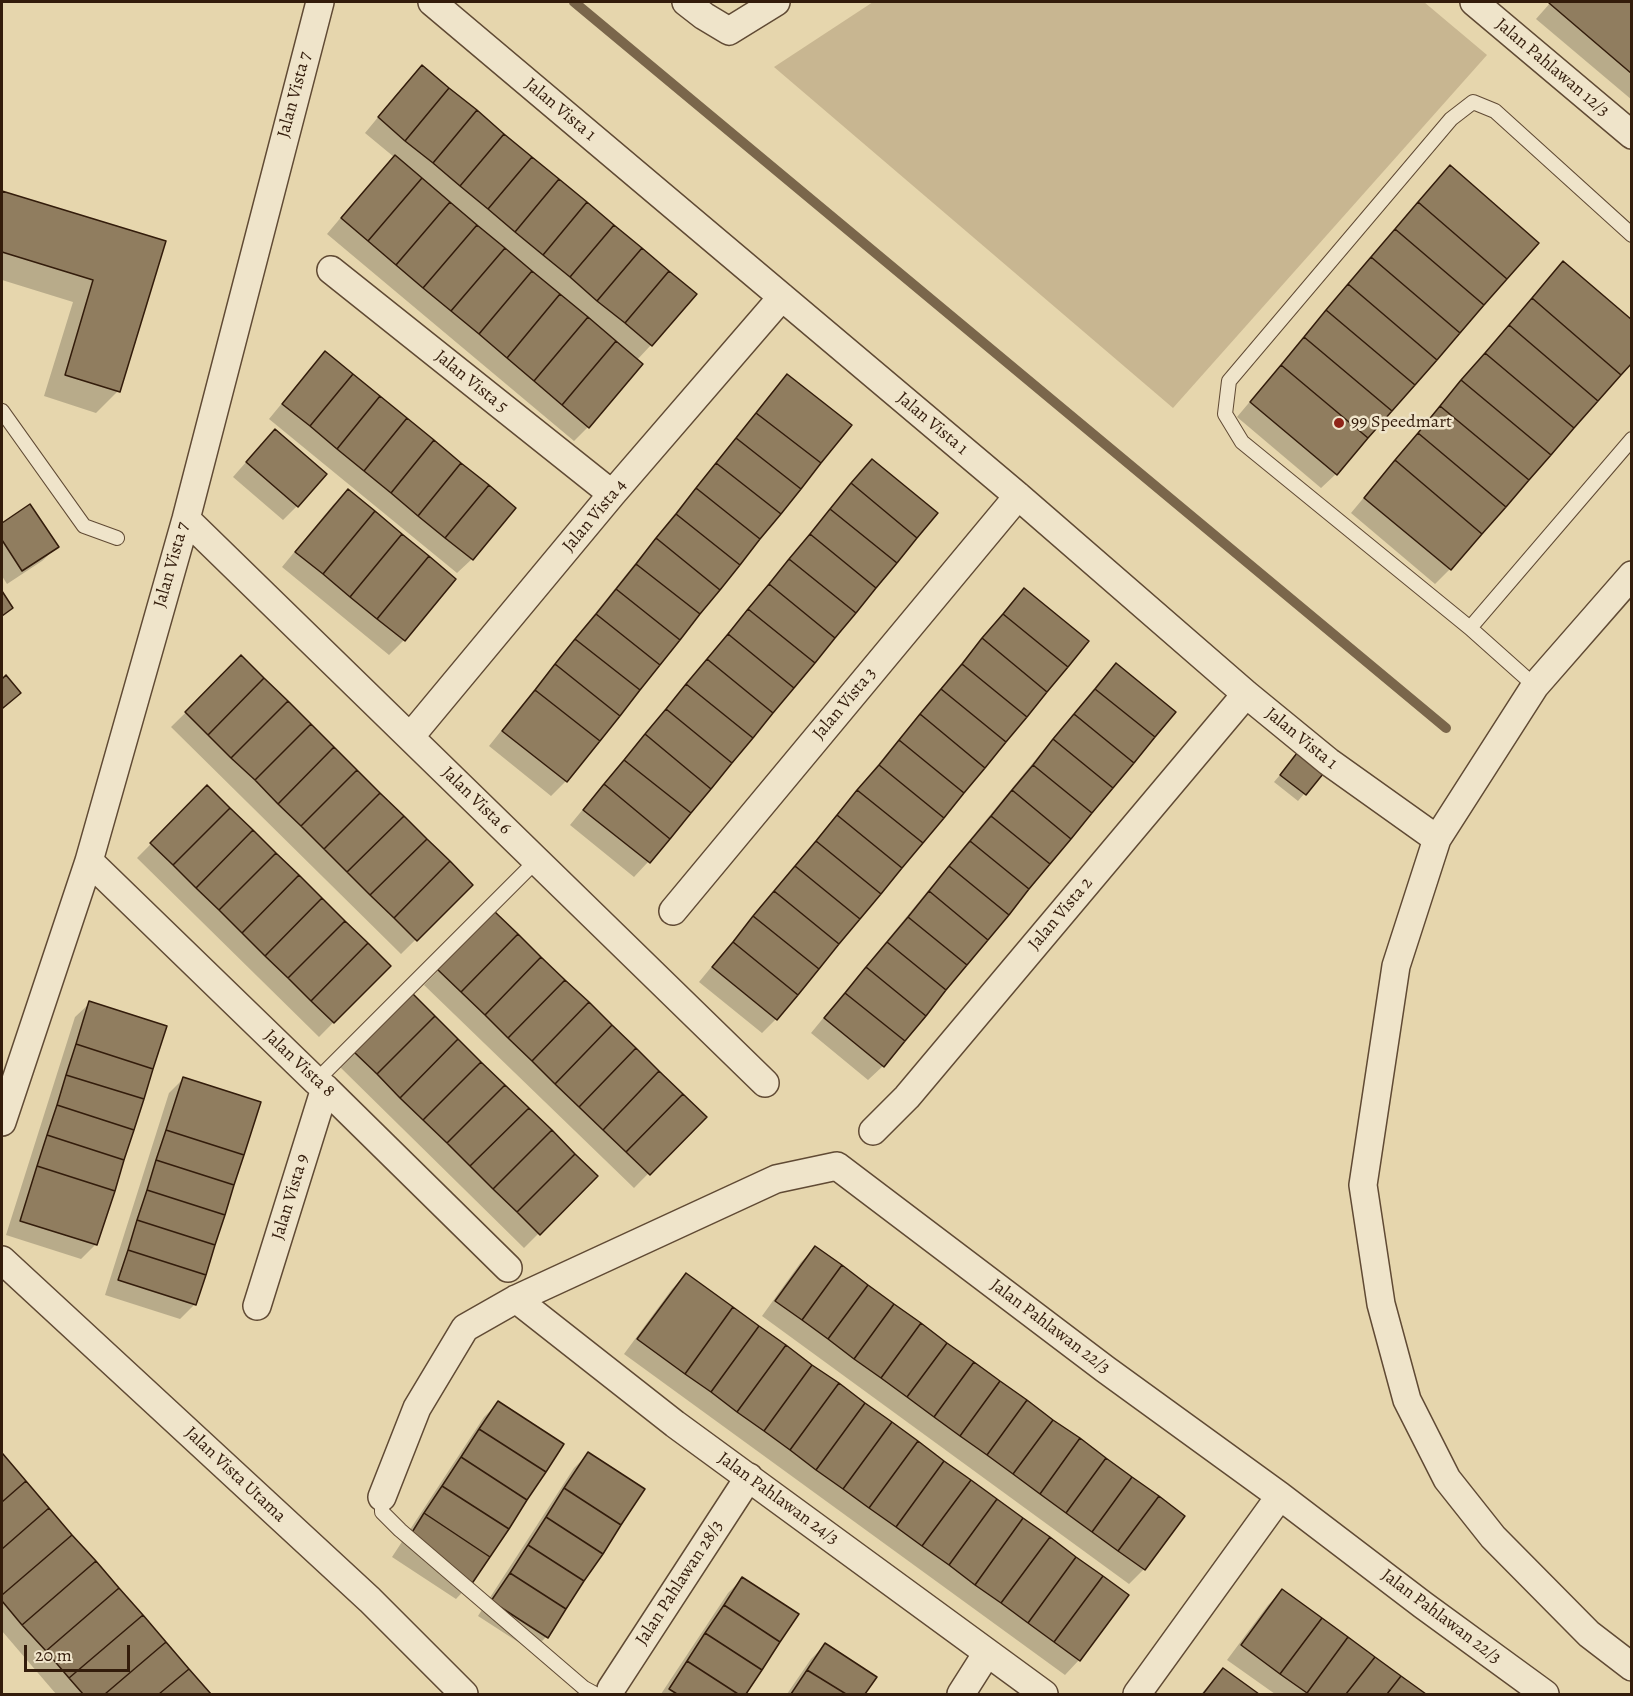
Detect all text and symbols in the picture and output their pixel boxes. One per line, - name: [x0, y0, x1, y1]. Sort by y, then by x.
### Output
- street label: Jalan Pahlawan 12/3: [1491, 14, 1613, 122]
- street label: Jalan Vista 7: [273, 50, 317, 140]
- street label: Jalan Vista 1: [520, 74, 600, 146]
- street label: Jalan Vista 5: [430, 346, 512, 418]
- street label: Jalan Vista 1: [892, 388, 972, 460]
- place label: 99 Speedmart: [1351, 412, 1452, 434]
- marker: 99 Speedmart: [1332, 416, 1346, 430]
- street label: Jalan Vista 4: [558, 475, 632, 557]
- street label: Jalan Vista 7: [149, 520, 195, 610]
- street label: Jalan Vista 3: [808, 663, 882, 745]
- street label: Jalan Vista 1: [1261, 703, 1341, 775]
- street label: Jalan Vista 6: [437, 762, 515, 840]
- street label: Jalan Vista 2: [1024, 873, 1098, 955]
- street label: Jalan Vista 8: [259, 1026, 339, 1102]
- street label: Jalan Vista 9: [268, 1151, 314, 1243]
- street label: Jalan Pahlawan 22/3: [986, 1275, 1114, 1379]
- street label: Jalan Vista Utama: [180, 1423, 290, 1527]
- street label: Jalan Pahlawan 24/3: [713, 1448, 843, 1550]
- street label: Jalan Pahlawan 28/3: [631, 1516, 729, 1650]
- street label: Jalan Pahlawan 22/3: [1377, 1565, 1505, 1669]
- scale bar: [27, 1633, 134, 1671]
- text: 20 m: [35, 1643, 72, 1667]

